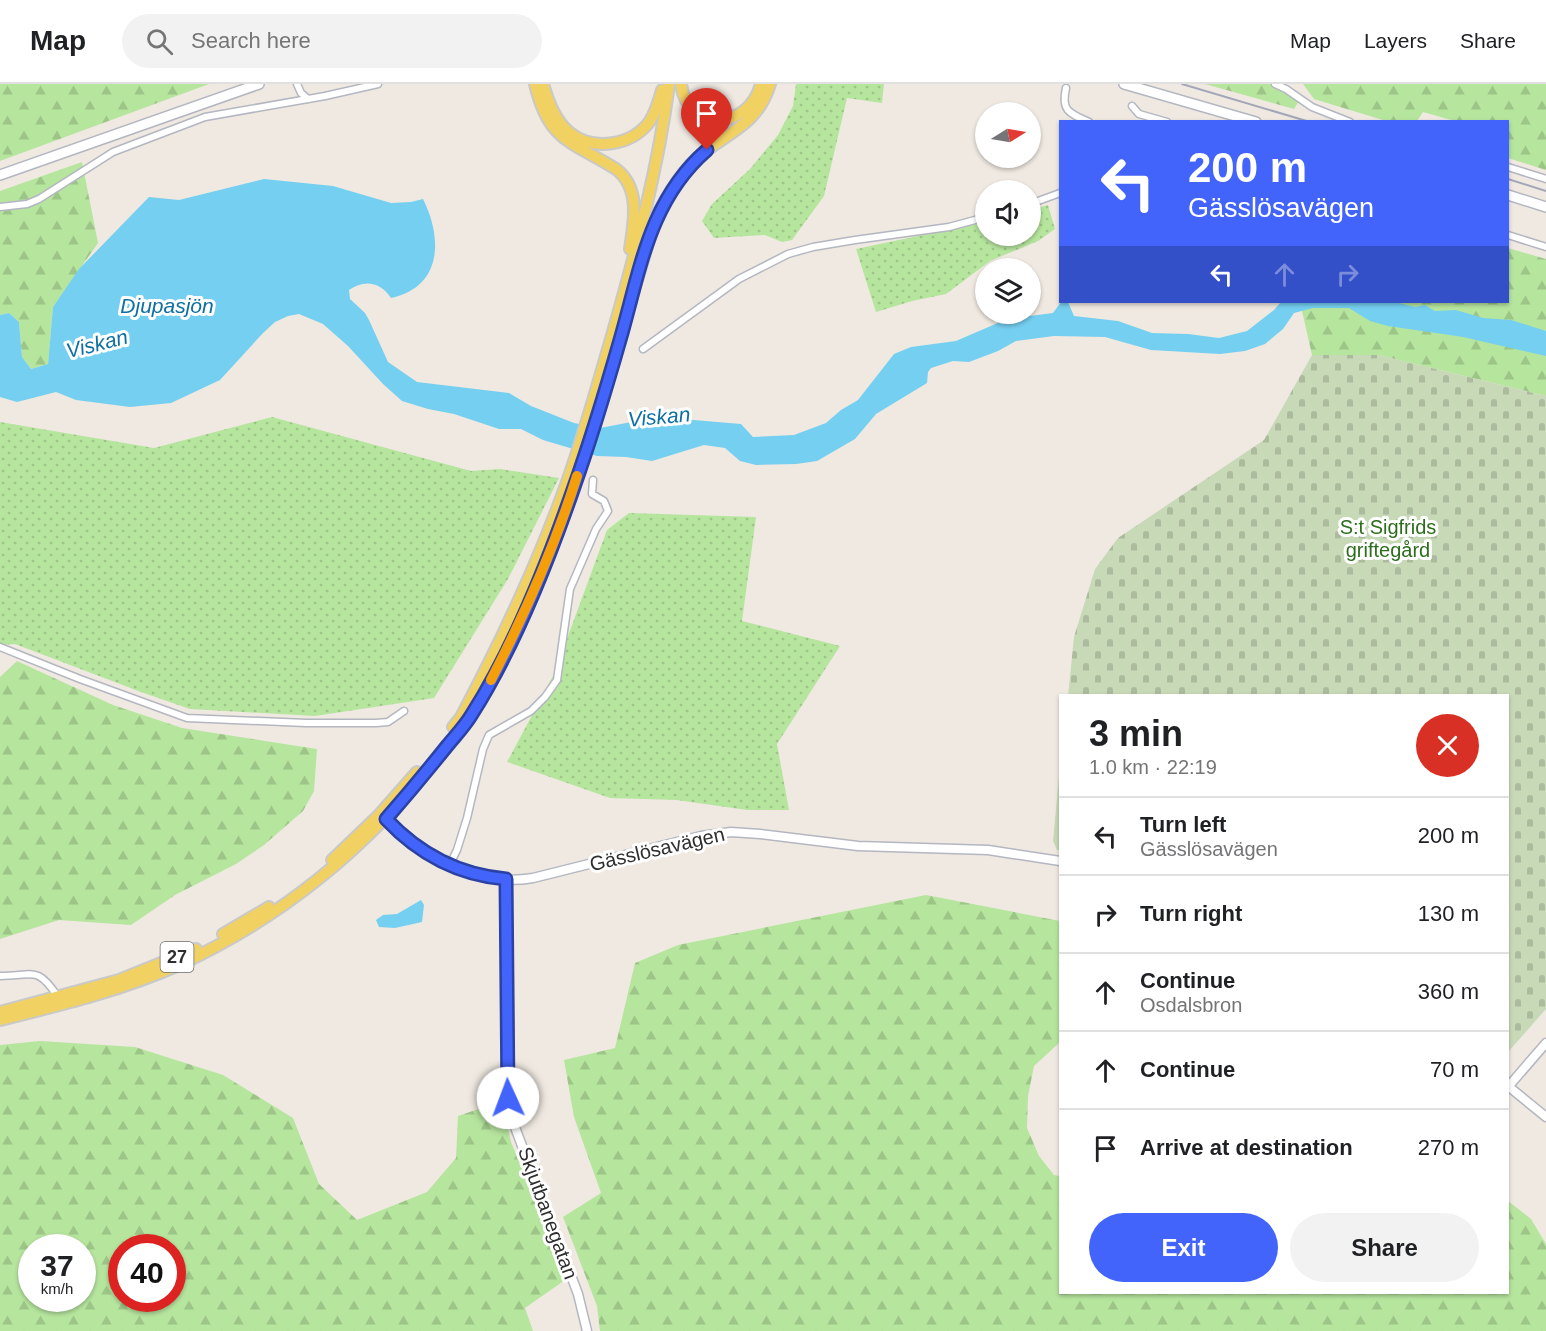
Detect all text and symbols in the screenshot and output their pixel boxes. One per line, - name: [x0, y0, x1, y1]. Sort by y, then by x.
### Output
- search box: [122, 14, 542, 68]
- text: Map: [30, 25, 86, 56]
- icon: search: [143, 25, 176, 58]
- text: Search here: [191, 28, 311, 53]
- text: Map: [1290, 29, 1331, 52]
- text: Layers: [1364, 29, 1427, 52]
- text: Share: [1460, 29, 1516, 52]
- pin: [681, 88, 732, 150]
- icon: arrive: [690, 97, 723, 130]
- north arrow: [975, 102, 1041, 168]
- map controls: [975, 102, 1041, 324]
- icon: left: [1089, 144, 1167, 222]
- text: 200 m: [1188, 144, 1307, 191]
- button: sound: [975, 180, 1041, 246]
- text: Gässlösavägen: [1188, 193, 1374, 223]
- button: layers: [975, 258, 1041, 324]
- icon: left: [1205, 258, 1238, 291]
- icon: ahead: [1268, 258, 1301, 291]
- icon: right: [1331, 258, 1364, 291]
- water label: Djupasjön: [120, 294, 214, 317]
- water label: Viskan: [64, 325, 130, 362]
- water label: Viskan: [627, 402, 691, 431]
- park label: S:t Sigfrids griftegård: [1340, 516, 1436, 561]
- text: 3 min: [1089, 713, 1183, 754]
- button: close: [1416, 714, 1479, 777]
- text: 1.0 km · 22:19: [1089, 756, 1217, 778]
- text: Turn left: [1140, 812, 1226, 837]
- icon: left: [1089, 820, 1122, 853]
- street label: Gässlösavägen: [587, 823, 727, 875]
- text: 200 m: [1418, 823, 1479, 848]
- text: Gässlösavägen: [1140, 838, 1278, 860]
- icon: right: [1089, 898, 1122, 931]
- text: Turn right: [1140, 901, 1242, 926]
- text: 130 m: [1418, 901, 1479, 926]
- road number: 27: [160, 942, 194, 972]
- text: Continue: [1140, 968, 1235, 993]
- icon: ahead: [1089, 976, 1122, 1009]
- text: 360 m: [1418, 979, 1479, 1004]
- text: Osdalsbron: [1140, 994, 1242, 1016]
- icon: ahead: [1089, 1054, 1122, 1087]
- text: Continue: [1140, 1057, 1235, 1082]
- text: 70 m: [1430, 1057, 1479, 1082]
- position arrow: [476, 1066, 540, 1130]
- icon: arrive: [1089, 1132, 1122, 1165]
- text: Arrive at destination: [1140, 1135, 1353, 1160]
- text: 270 m: [1418, 1135, 1479, 1160]
- street label: Skjutbanegatan: [514, 1144, 582, 1282]
- button: Exit: [1089, 1213, 1278, 1282]
- button: Share: [1290, 1213, 1479, 1282]
- speed limit sign: 40: [108, 1234, 186, 1312]
- text: 37: [40, 1249, 74, 1282]
- text: km/h: [41, 1280, 73, 1297]

